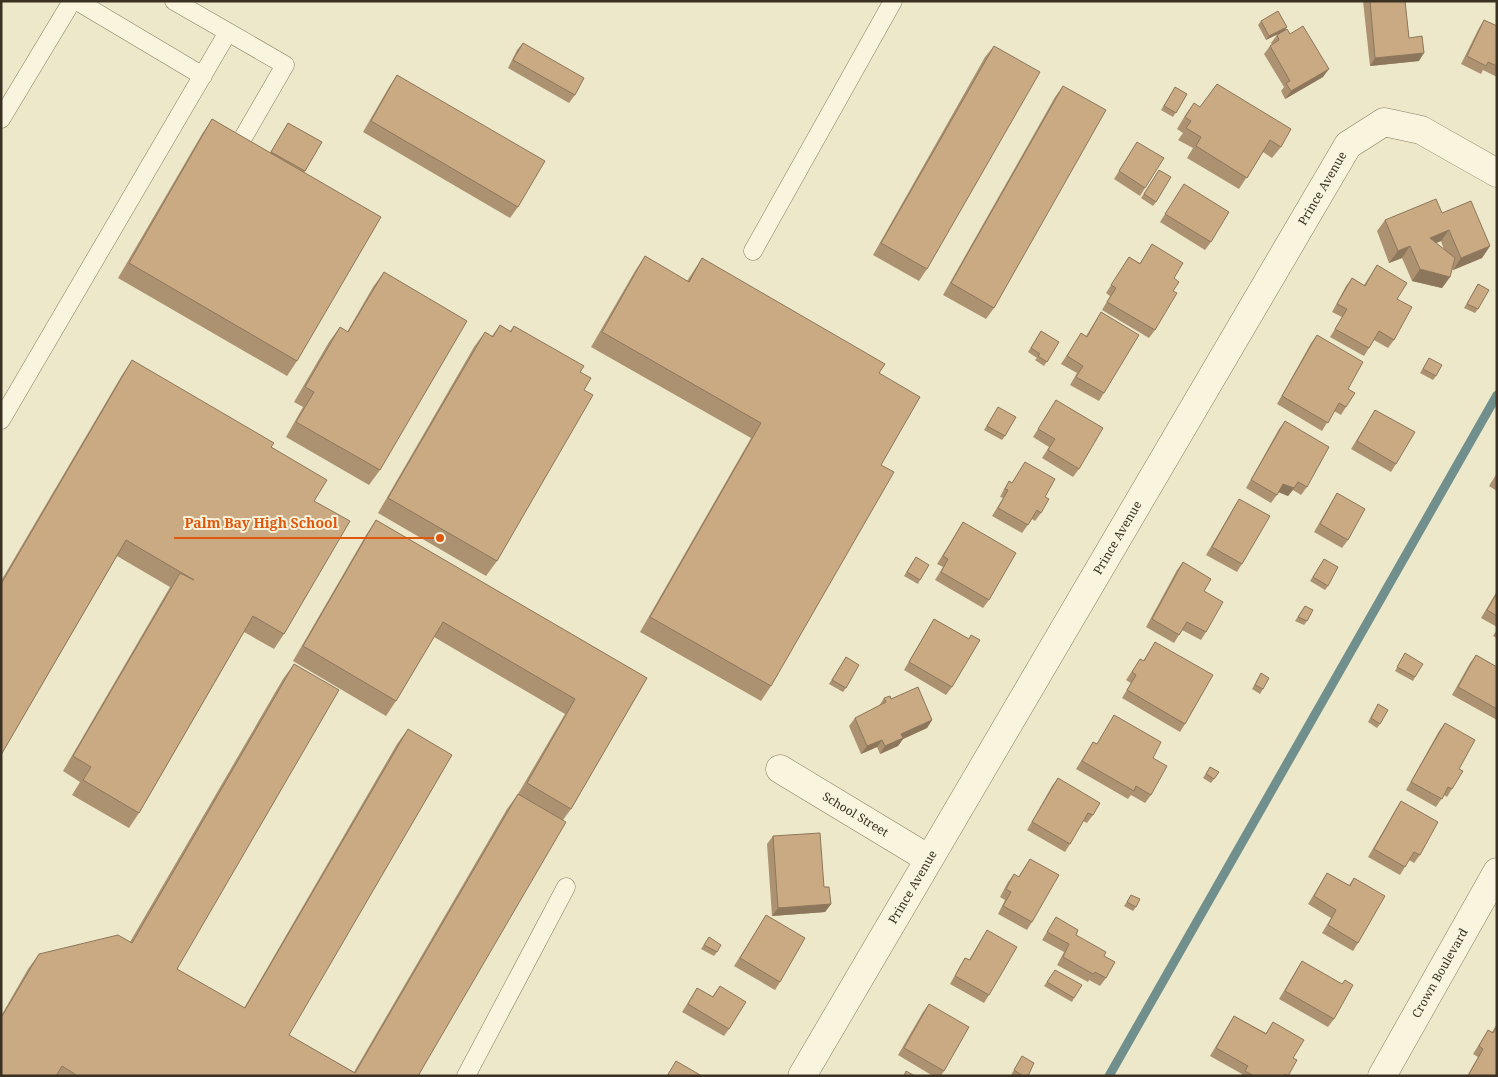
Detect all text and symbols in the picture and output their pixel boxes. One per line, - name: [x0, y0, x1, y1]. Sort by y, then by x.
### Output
- street label: Prince Avenue: [1294, 148, 1350, 228]
- street label: Prince Avenue: [1089, 497, 1146, 578]
- callout: Palm Bay High School: [174, 509, 347, 538]
- text: Palm Bay High School: [184, 513, 338, 532]
- street label: School Street: [819, 788, 892, 841]
- street label: Prince Avenue: [884, 847, 941, 927]
- street label: Crown Boulevard: [1407, 924, 1472, 1021]

